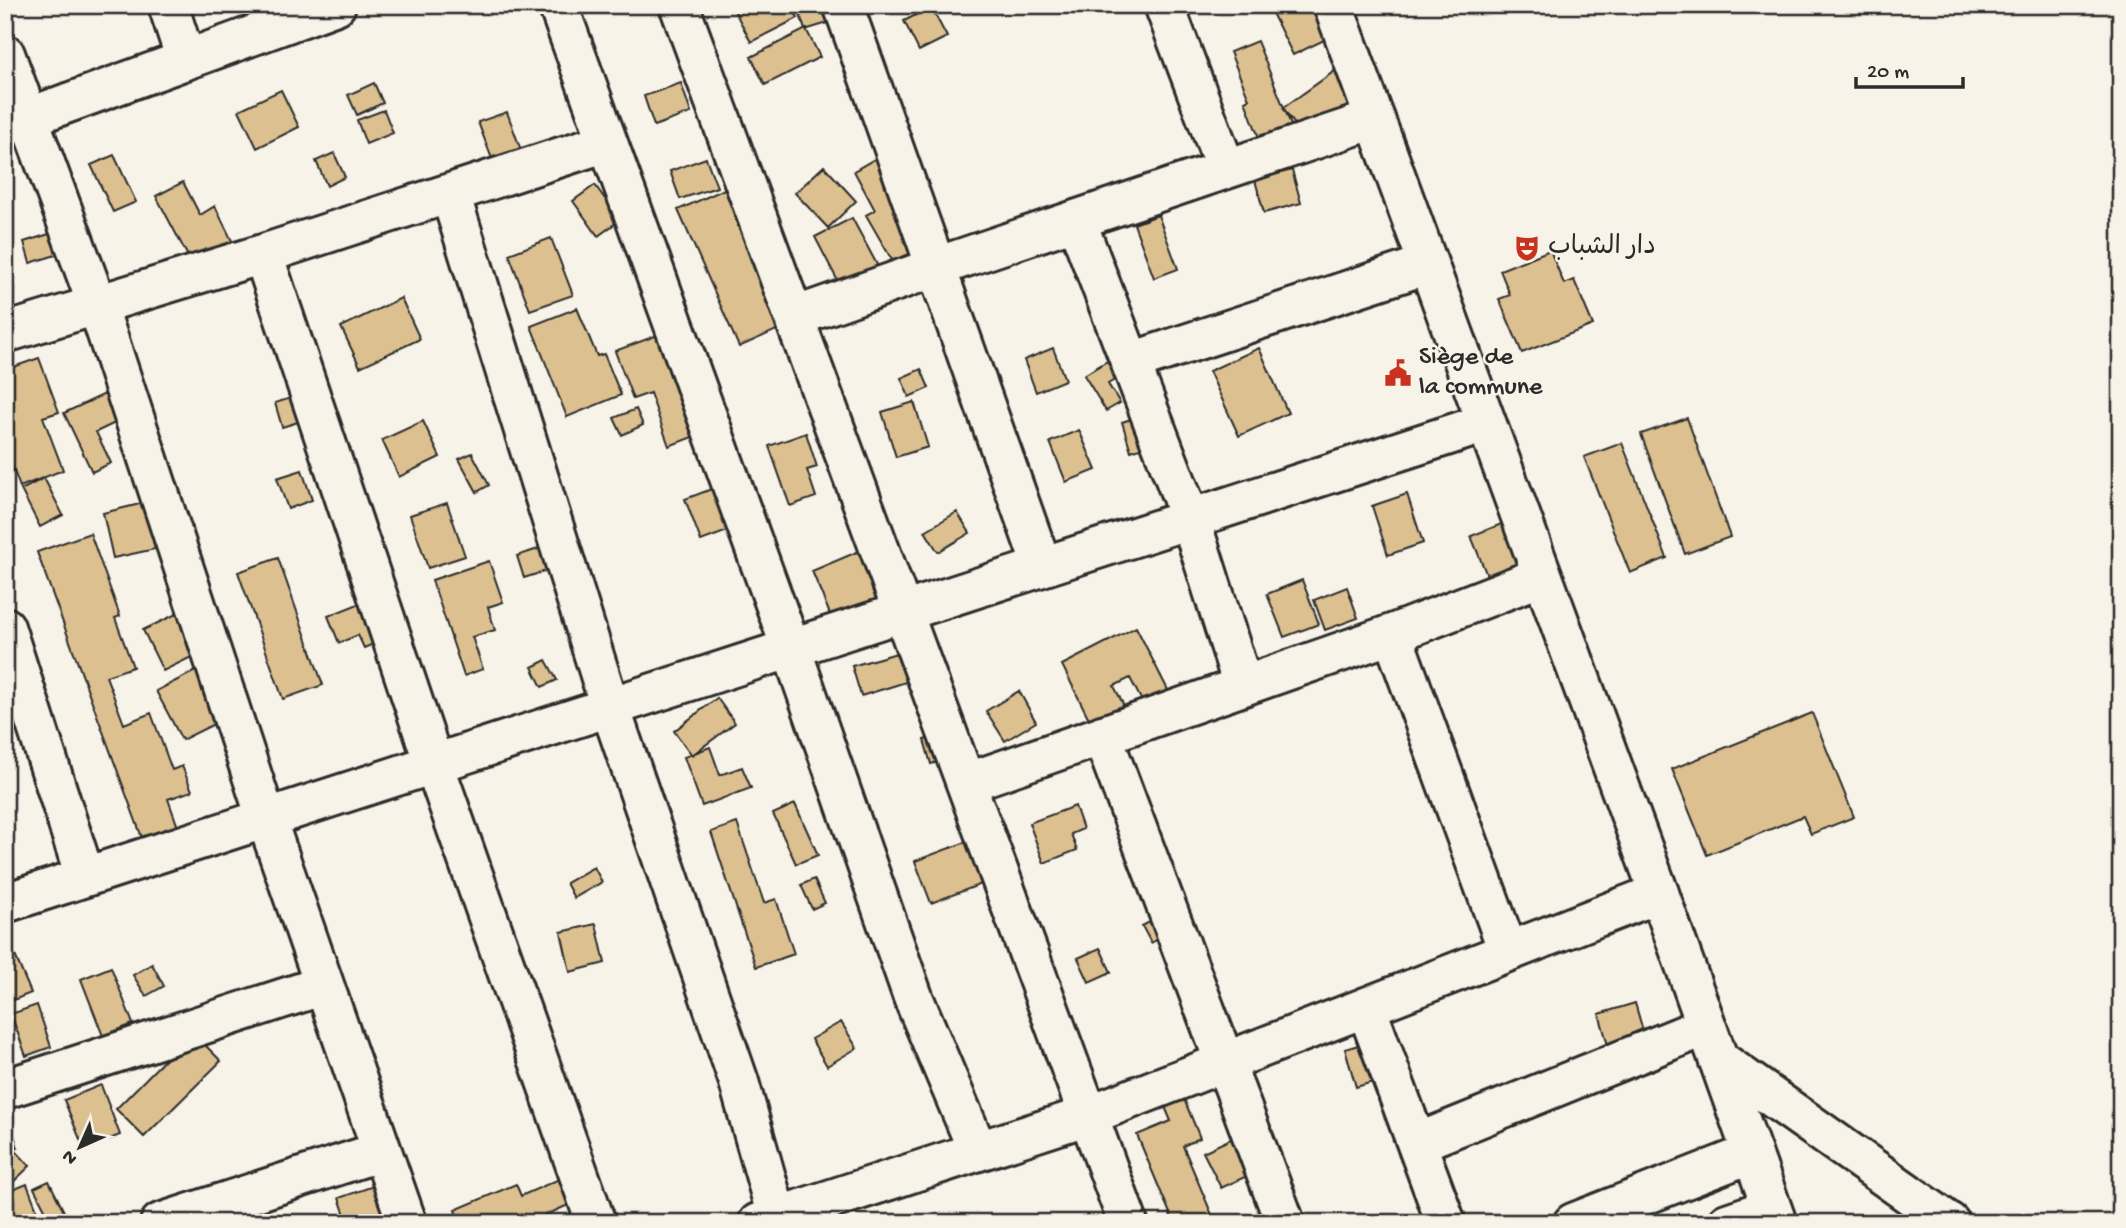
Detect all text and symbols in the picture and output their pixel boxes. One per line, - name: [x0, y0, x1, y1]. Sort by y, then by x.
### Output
- scale bar: [1856, 46, 1963, 90]
- text: 20 m: [1867, 61, 1909, 86]
- theatre icon: دار الشباب: [1512, 233, 1542, 263]
- place label: دار الشباب: [1548, 233, 1656, 264]
- place label: Siège de la commune: [1419, 343, 1543, 404]
- public building icon: Siège de la commune: [1383, 358, 1413, 388]
- north arrow: [46, 1112, 116, 1182]
- text: N: [58, 1144, 83, 1169]

